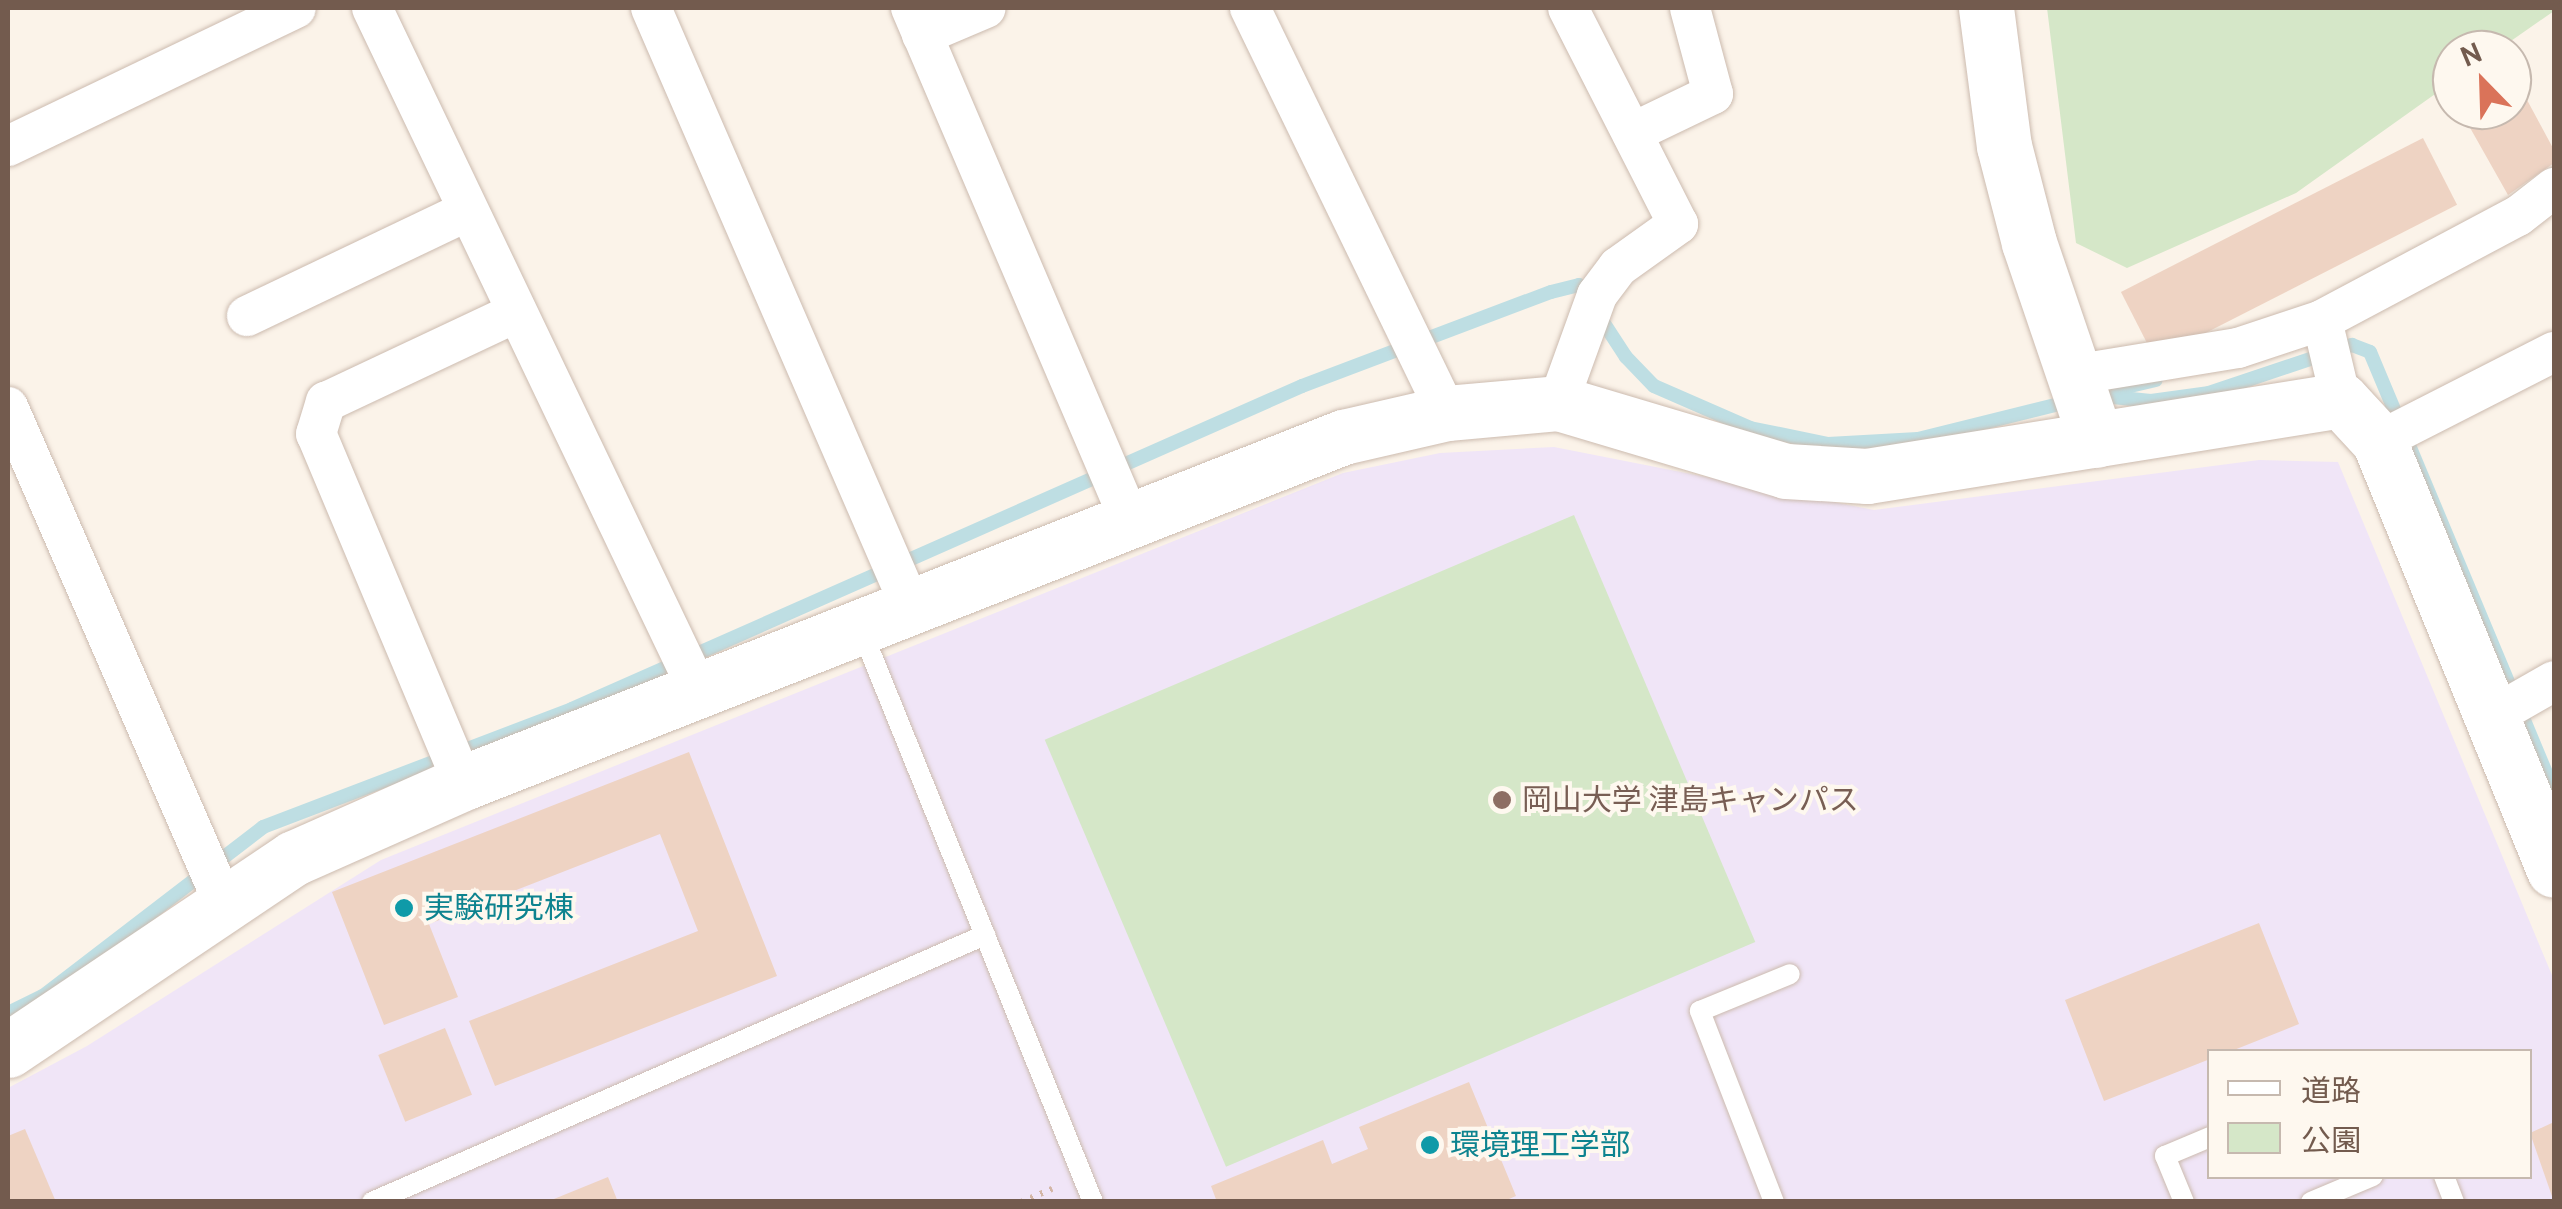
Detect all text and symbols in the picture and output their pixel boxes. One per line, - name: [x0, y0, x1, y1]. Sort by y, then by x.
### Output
- north arrow: [2432, 30, 2532, 130]
- text: N: [2455, 35, 2487, 74]
- place label: 岡山大学 津島キャンパス: [1522, 782, 1859, 818]
- marker: 岡山大学 津島キャンパス: [1491, 789, 1513, 811]
- place label: 実験研究棟: [424, 890, 574, 926]
- marker: 実験研究棟: [393, 897, 415, 919]
- legend: [2207, 1049, 2532, 1179]
- text: 道路: [2301, 1072, 2361, 1109]
- text: 公園: [2301, 1122, 2361, 1159]
- place label: 環境理工学部: [1450, 1127, 1630, 1163]
- marker: 環境理工学部: [1419, 1134, 1441, 1156]

